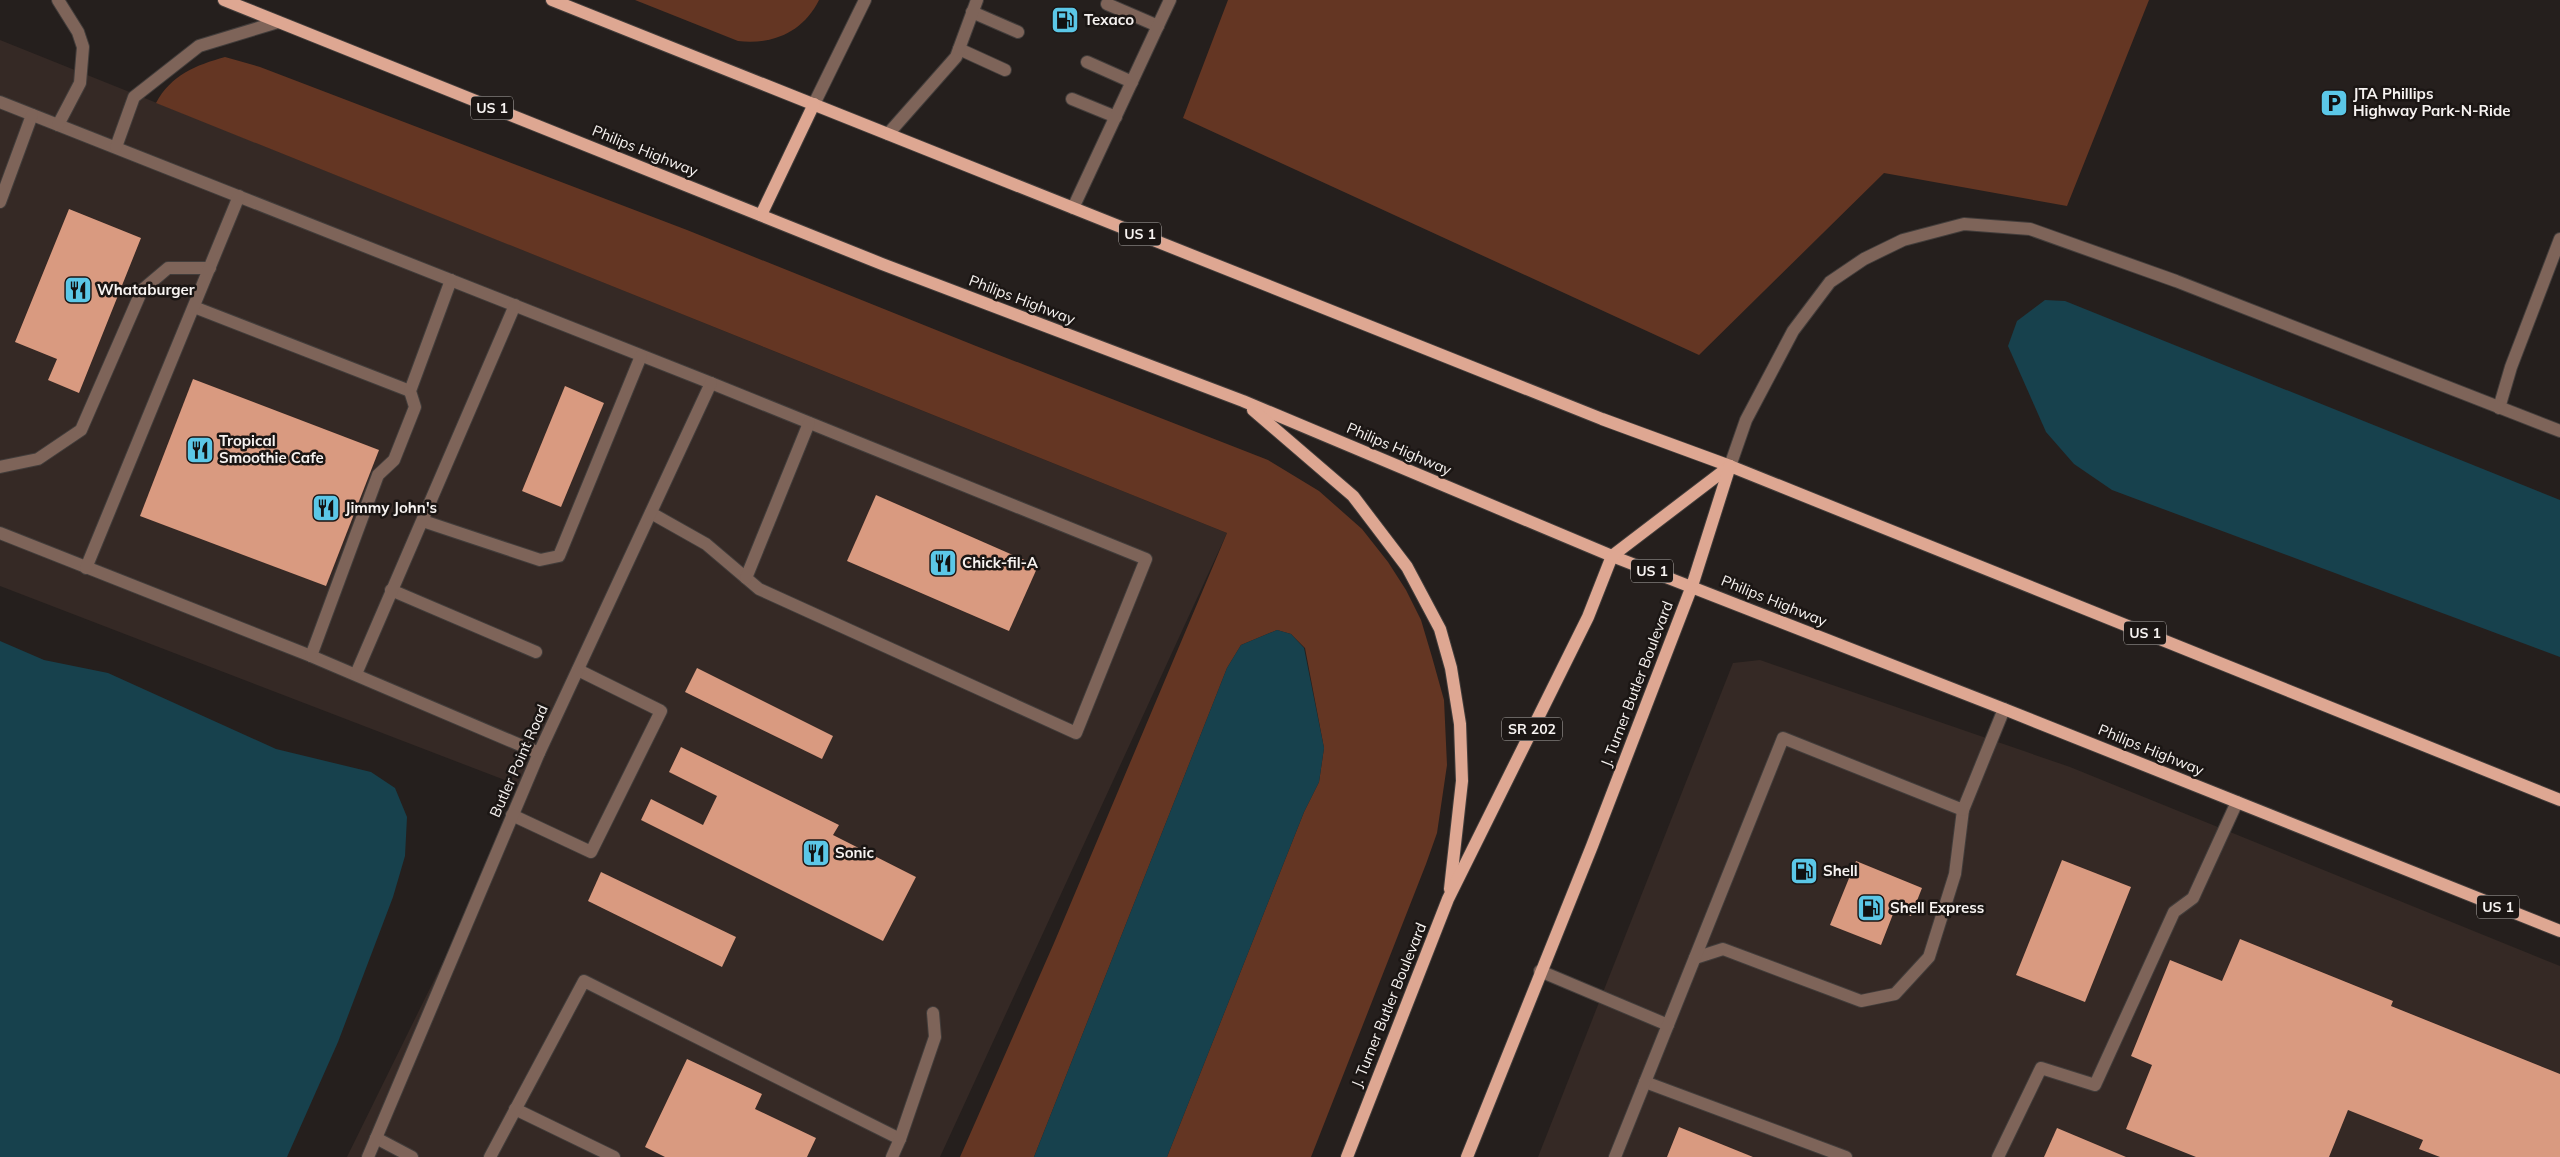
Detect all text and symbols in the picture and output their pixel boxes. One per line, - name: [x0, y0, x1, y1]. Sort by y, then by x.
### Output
- fuel station icon: Texaco: [1050, 5, 1080, 35]
- place label: Texaco: [1084, 10, 1134, 29]
- place label: JTA Phillips Highway Park-N-Ride: [2353, 84, 2511, 120]
- parking icon: JTA Phillips Highway Park-N-Ride: [2319, 88, 2349, 118]
- road number: US 1: [471, 96, 513, 120]
- street label: Philips Highway: [590, 121, 701, 180]
- road number: US 1: [1119, 222, 1161, 245]
- street label: Philips Highway: [966, 271, 1078, 329]
- restaurant icon: Whataburger: [63, 275, 93, 305]
- place label: Whataburger: [97, 280, 195, 299]
- street label: Philips Highway: [1344, 418, 1455, 479]
- place label: Tropical Smoothie Cafe: [219, 431, 324, 467]
- restaurant icon: Tropical Smoothie Cafe: [185, 435, 215, 465]
- restaurant icon: Jimmy John's: [311, 493, 341, 523]
- place label: Jimmy John's: [345, 498, 437, 517]
- restaurant icon: Chick-fil-A: [928, 548, 958, 578]
- place label: Chick-fil-A: [962, 553, 1039, 572]
- road number: US 1: [1631, 560, 1673, 582]
- street label: Philips Highway: [1719, 571, 1830, 630]
- street label: J. Turner Butler Boulevard: [1596, 598, 1677, 769]
- road number: US 1: [2124, 622, 2166, 644]
- street label: Butler Point Road: [485, 701, 552, 820]
- road number: SR 202: [1502, 718, 1562, 741]
- street label: Philips Highway: [2096, 720, 2207, 779]
- restaurant icon: Sonic: [801, 838, 831, 868]
- place label: Sonic: [835, 843, 875, 862]
- fuel station icon: Shell: [1789, 856, 1819, 886]
- place label: Shell: [1823, 861, 1858, 880]
- fuel station icon: Shell Express: [1856, 893, 1886, 923]
- road number: US 1: [2477, 896, 2519, 919]
- place label: Shell Express: [1890, 898, 1984, 917]
- street label: J. Turner Butler Boulevard: [1347, 920, 1430, 1090]

